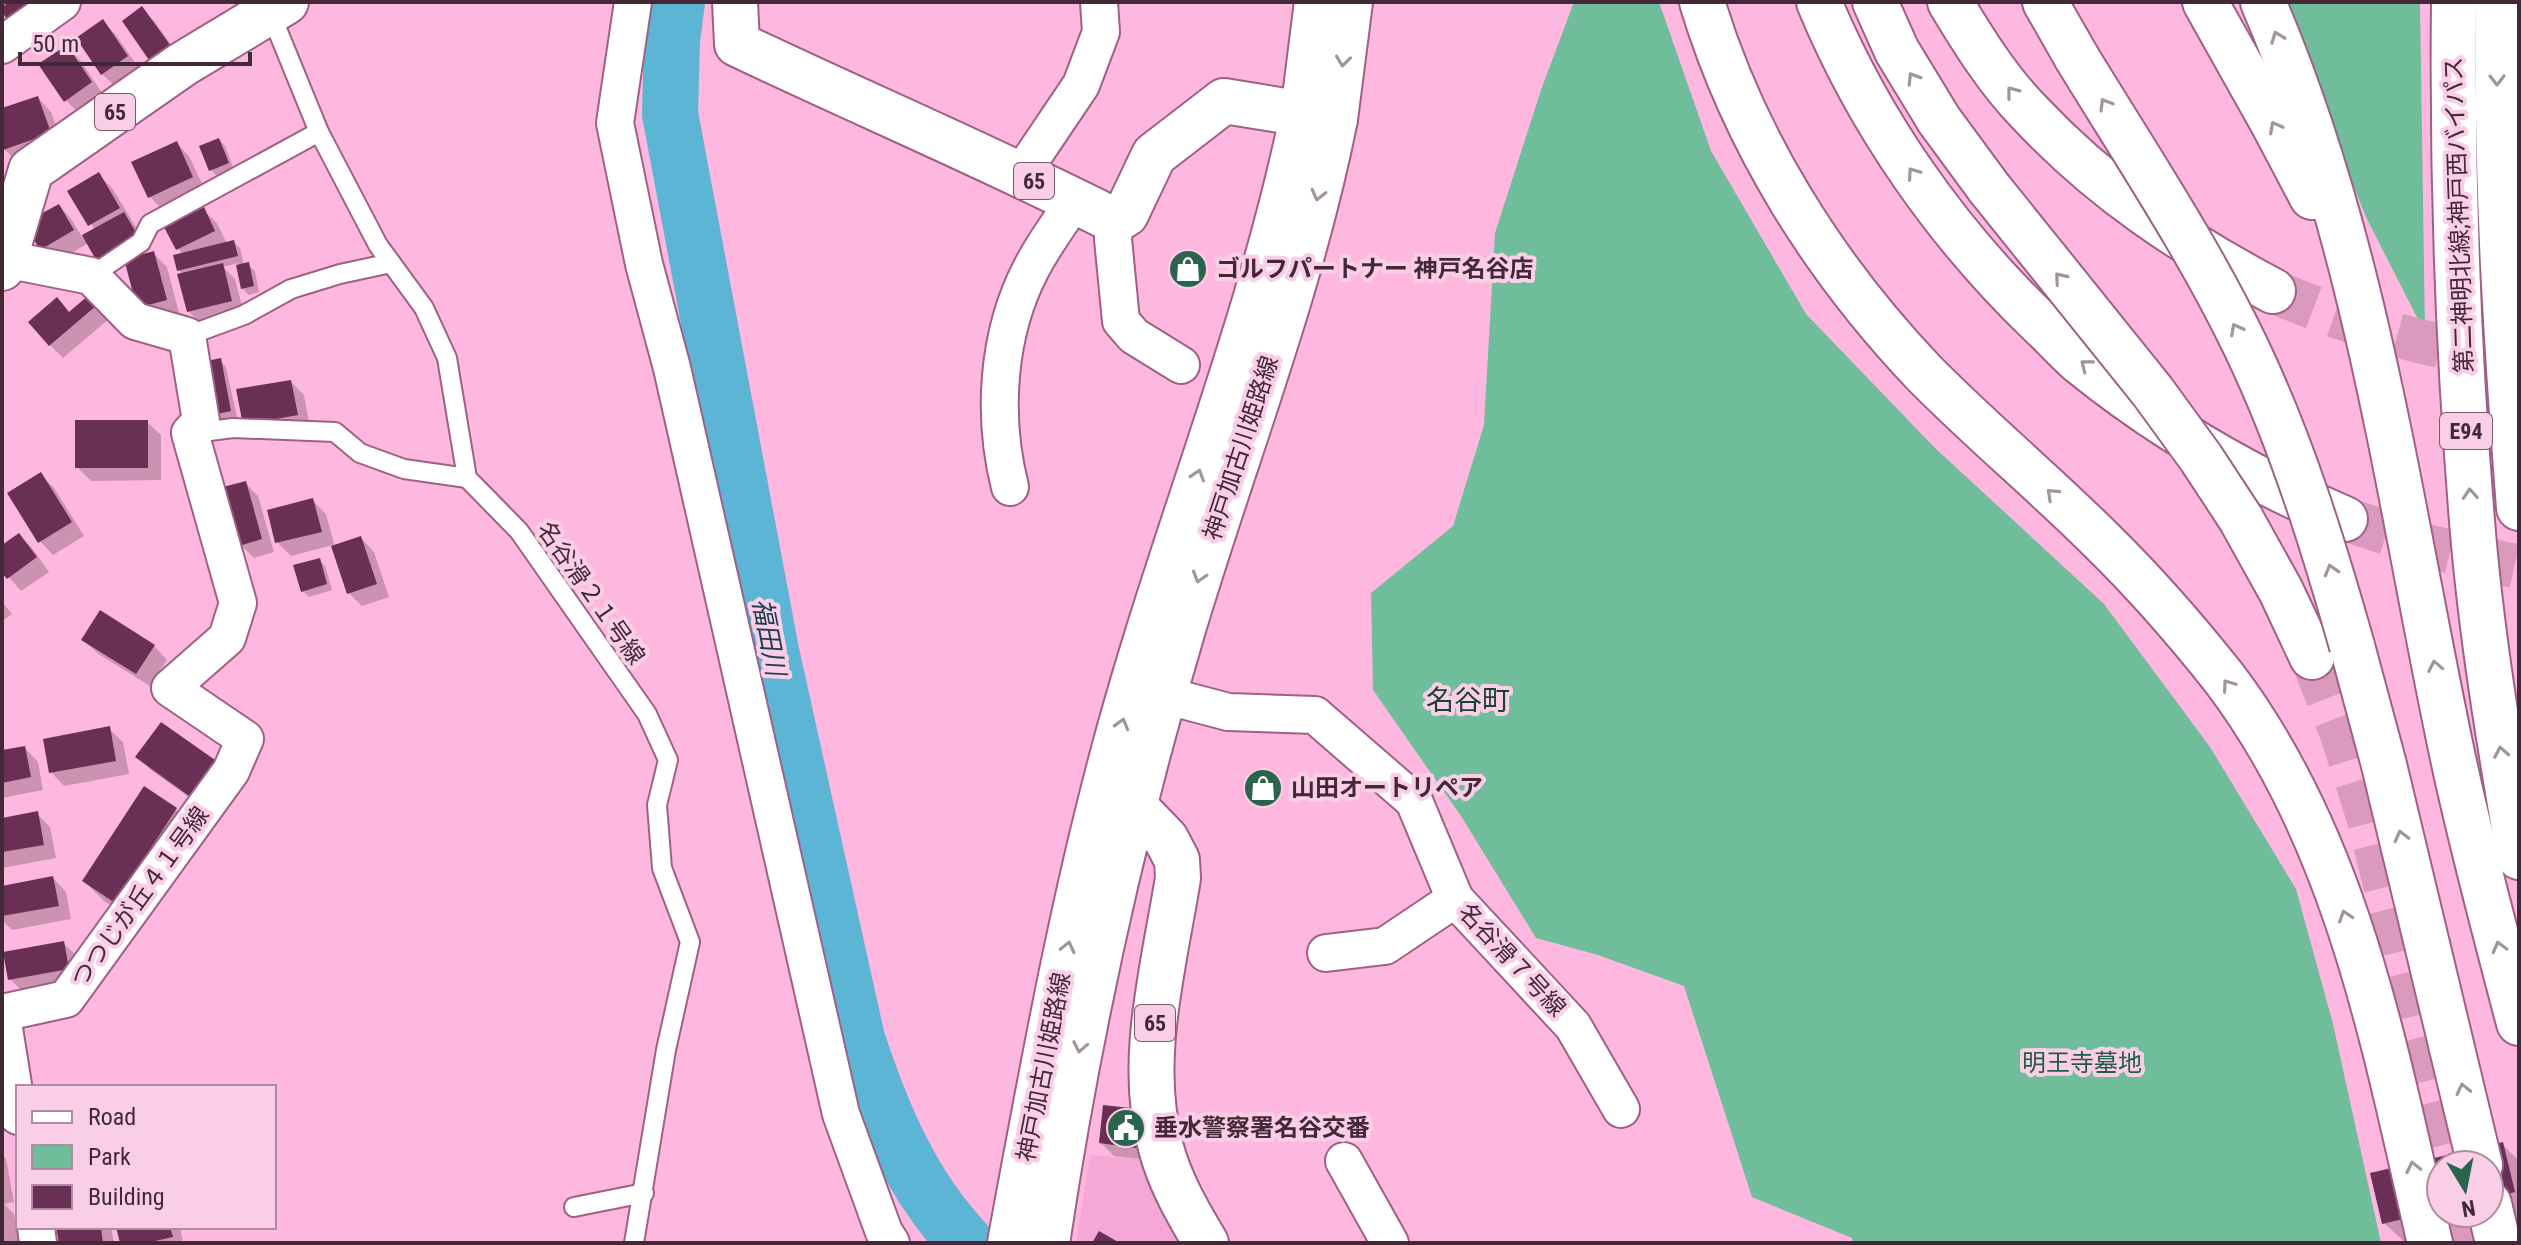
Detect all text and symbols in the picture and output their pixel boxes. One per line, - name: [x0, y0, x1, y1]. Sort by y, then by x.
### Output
- scale bar: [20, 16, 250, 66]
- text: 50 m: [32, 30, 79, 58]
- one-way arrow: [2271, 31, 2287, 45]
- one-way arrow: [1335, 54, 1352, 68]
- street label: 第二神明北線;神戸西バイパス: [2439, 56, 2479, 374]
- one-way arrow: [1908, 72, 1923, 87]
- one-way arrow: [2488, 74, 2506, 87]
- one-way arrow: [2008, 86, 2022, 101]
- road number: 65: [95, 94, 135, 130]
- one-way arrow: [2099, 98, 2115, 113]
- one-way arrow: [2269, 120, 2284, 135]
- road number: 65: [1014, 163, 1054, 199]
- one-way arrow: [1908, 167, 1923, 181]
- one-way arrow: [1310, 188, 1327, 202]
- shop icon: ゴルフパートナー 神戸名谷店: [1167, 248, 1209, 290]
- place label: ゴルフパートナー 神戸名谷店: [1216, 255, 1534, 283]
- one-way arrow: [2055, 273, 2070, 287]
- one-way arrow: [2231, 322, 2246, 337]
- street label: 神戸加古川姫路線: [1198, 352, 1284, 544]
- one-way arrow: [2080, 361, 2095, 375]
- road number: E94: [2440, 413, 2492, 449]
- one-way arrow: [1189, 469, 1205, 483]
- one-way arrow: [2462, 487, 2479, 500]
- one-way arrow: [2047, 490, 2062, 504]
- street label: 名谷滑２１号線: [531, 516, 651, 670]
- one-way arrow: [2324, 564, 2340, 578]
- one-way arrow: [1192, 570, 1208, 584]
- water label: 福田川: [747, 596, 792, 681]
- one-way arrow: [2428, 660, 2445, 673]
- one-way arrow: [2223, 680, 2238, 694]
- district label: 名谷町: [1426, 684, 1510, 717]
- one-way arrow: [1112, 717, 1129, 731]
- one-way arrow: [2494, 745, 2511, 759]
- shop icon: 山田オートリペア: [1242, 767, 1284, 809]
- place label: 山田オートリペア: [1291, 774, 1483, 802]
- street label: つつじが丘４１号線: [65, 801, 215, 993]
- one-way arrow: [2394, 830, 2411, 844]
- street label: 名谷滑７号線: [1453, 898, 1571, 1022]
- one-way arrow: [2338, 910, 2354, 923]
- one-way arrow: [1059, 940, 1076, 954]
- one-way arrow: [2492, 941, 2508, 955]
- street label: 神戸加古川姫路線: [1012, 970, 1076, 1164]
- road number: 65: [1135, 1005, 1175, 1041]
- one-way arrow: [1072, 1041, 1089, 1054]
- park label: 明王寺墓地: [2022, 1049, 2142, 1077]
- one-way arrow: [2455, 1083, 2472, 1096]
- legend: [16, 1085, 276, 1229]
- text: Road: [88, 1103, 136, 1131]
- public building icon: 垂水警察署名谷交番: [1105, 1107, 1147, 1149]
- place label: 垂水警察署名谷交番: [1154, 1114, 1370, 1142]
- text: Park: [88, 1143, 131, 1171]
- north arrow: [2425, 1149, 2505, 1229]
- one-way arrow: [2405, 1161, 2422, 1174]
- text: Building: [88, 1183, 165, 1211]
- text: N: [2460, 1195, 2477, 1222]

